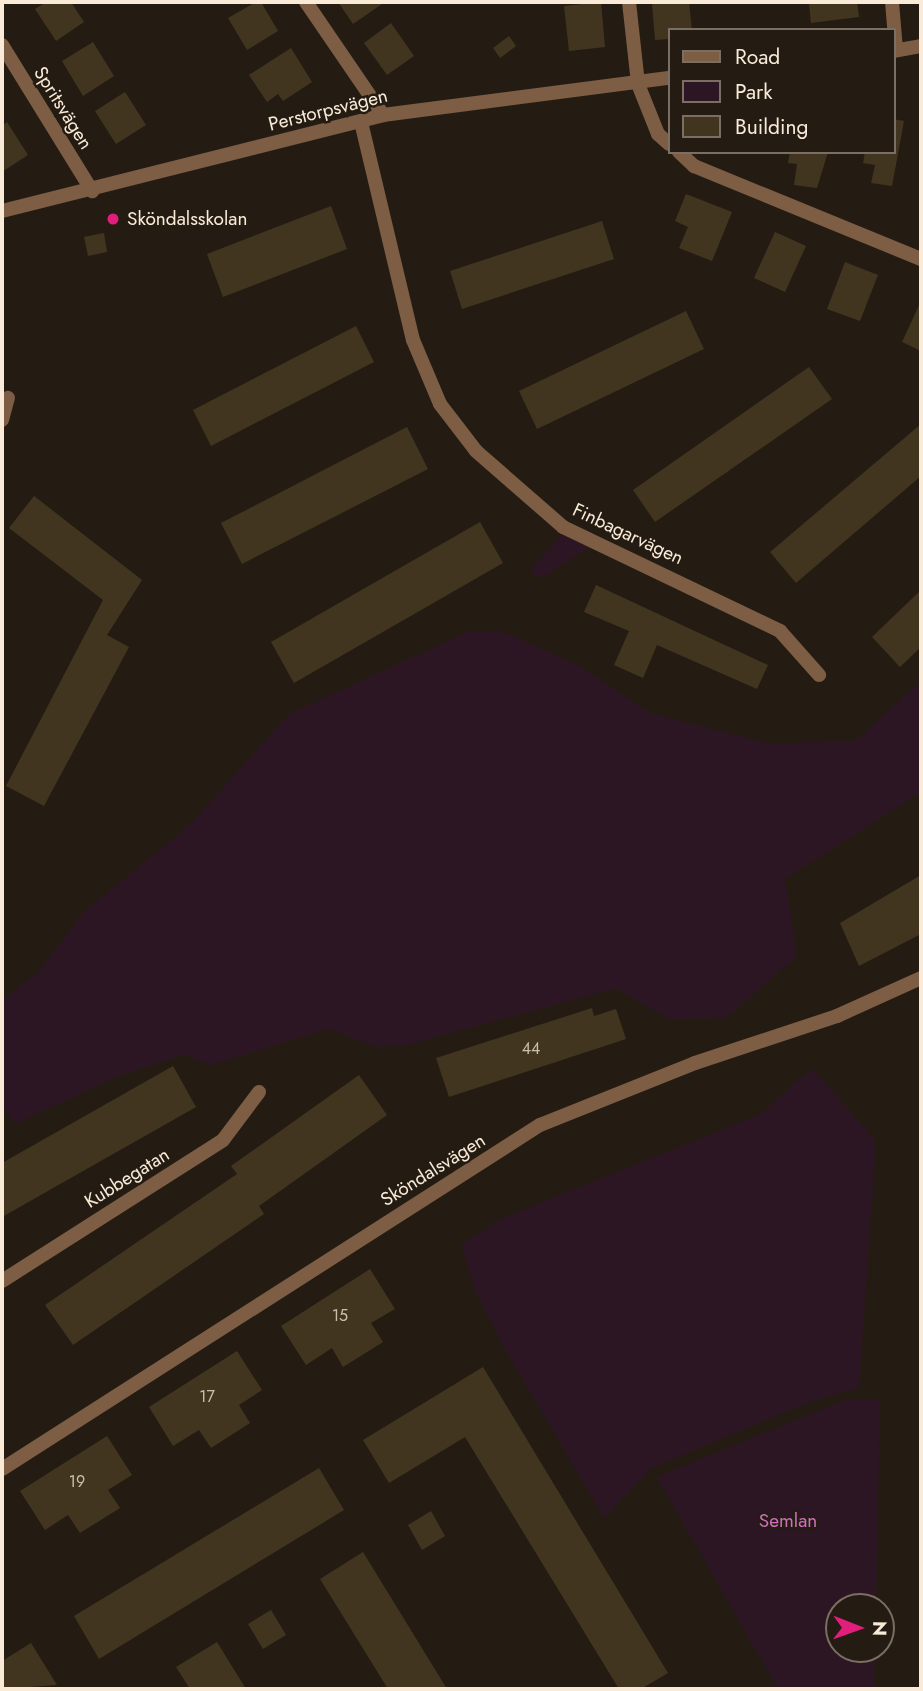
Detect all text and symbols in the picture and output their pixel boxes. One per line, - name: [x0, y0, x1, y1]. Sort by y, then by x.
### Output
- legend: [668, 28, 895, 154]
- text: Road: [735, 42, 780, 72]
- street label: Spritsvägen: [29, 63, 97, 153]
- text: Park: [735, 77, 772, 107]
- street label: Perstorpsvägen: [266, 84, 390, 136]
- text: Building: [735, 112, 808, 142]
- place label: Sköndalsskolan: [127, 208, 247, 230]
- marker: Sköndalsskolan: [105, 211, 121, 227]
- street label: Finbagarvägen: [569, 498, 687, 570]
- house number: 44: [522, 1039, 540, 1059]
- street label: Sköndalsvägen: [377, 1129, 489, 1211]
- street label: Kubbegatan: [81, 1143, 173, 1213]
- house number: 15: [332, 1306, 348, 1326]
- house number: 17: [199, 1387, 215, 1407]
- house number: 19: [69, 1472, 85, 1492]
- park label: Semlan: [759, 1510, 817, 1532]
- north arrow: [825, 1593, 895, 1663]
- text: N: [866, 1621, 893, 1636]

